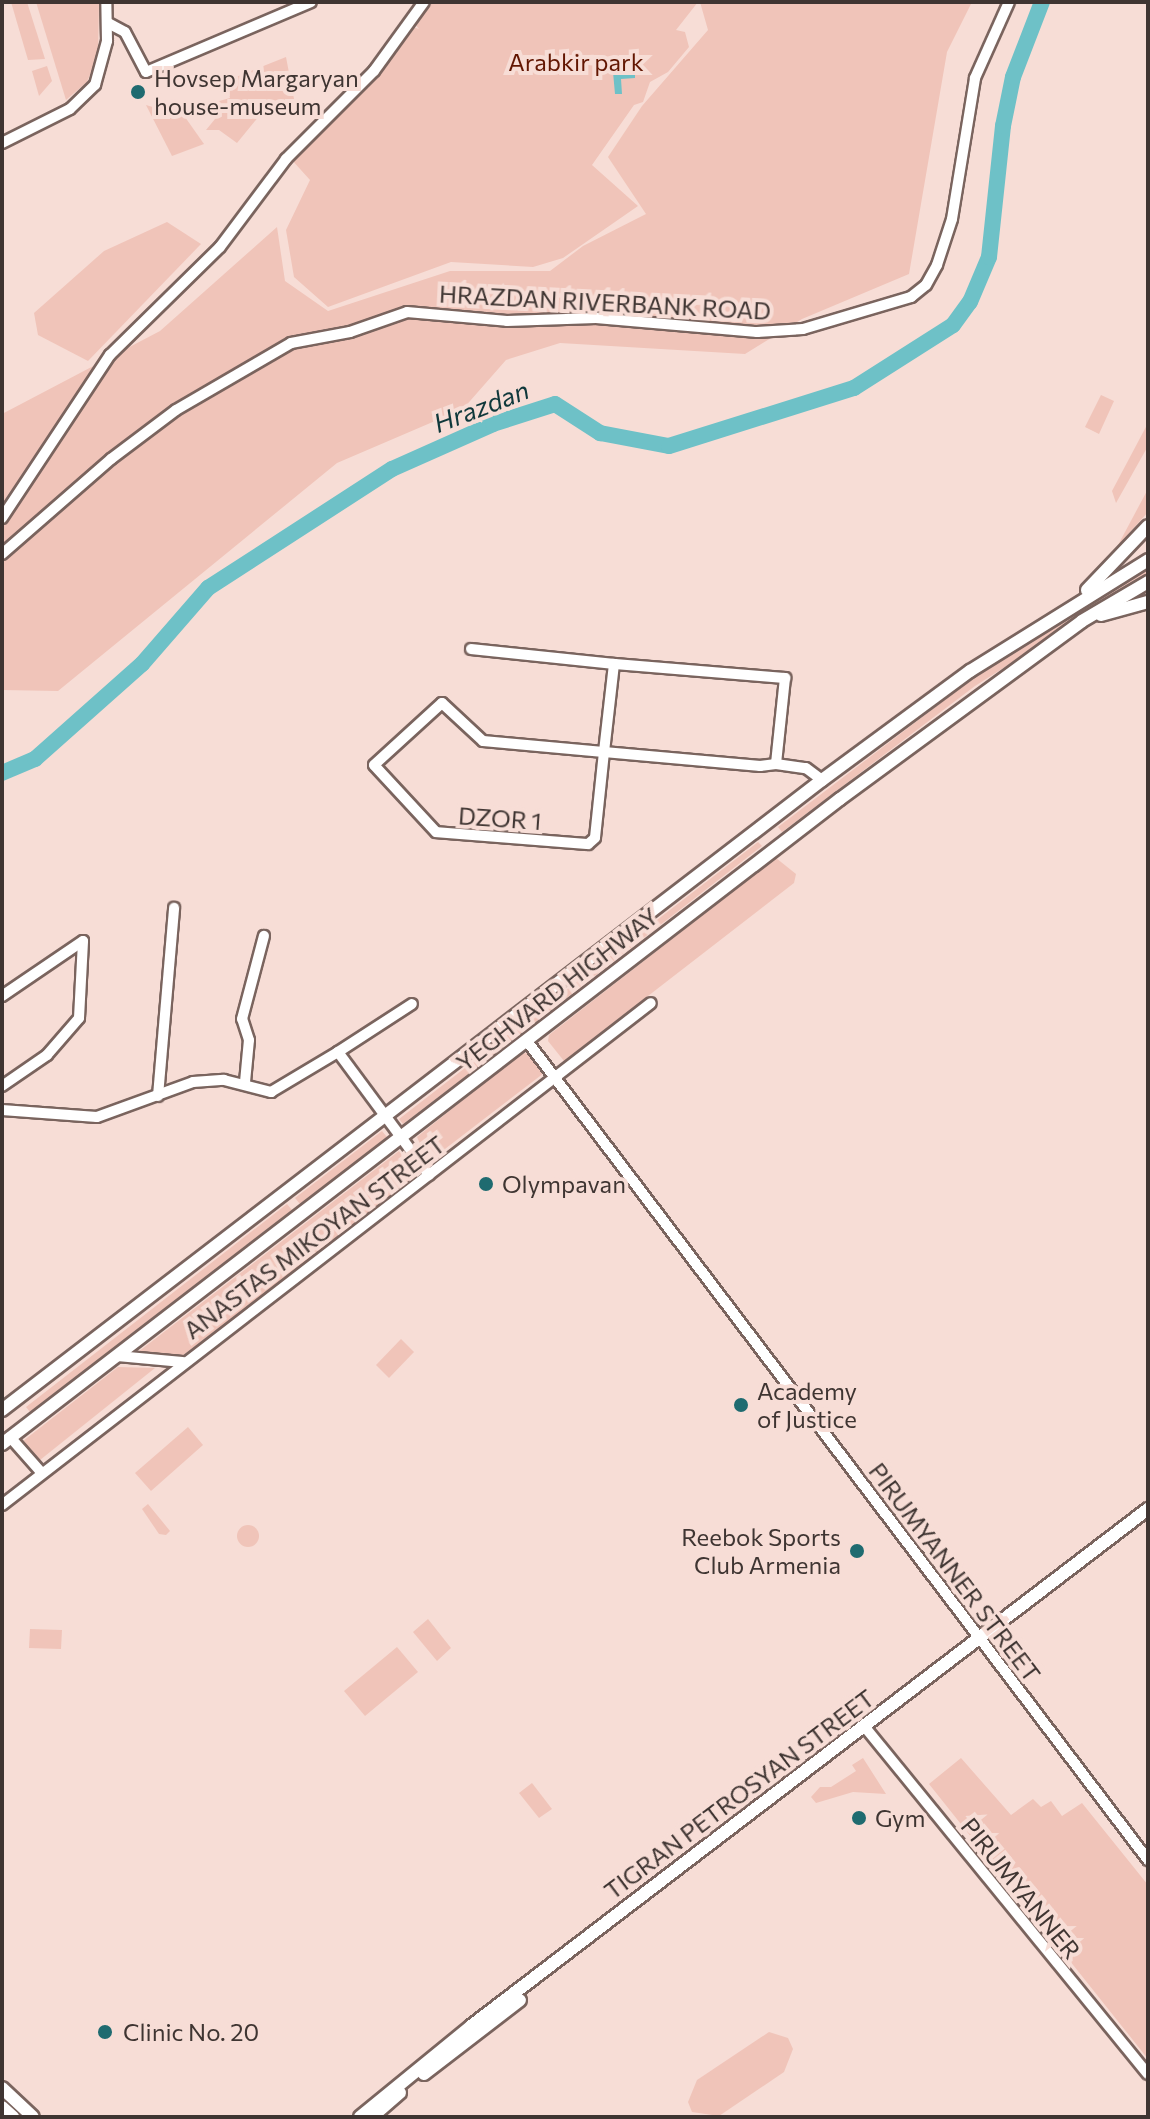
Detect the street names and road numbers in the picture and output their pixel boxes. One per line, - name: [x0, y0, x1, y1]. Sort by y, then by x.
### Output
- street label: HRAZDAN RIVERBANK ROAD: [438, 279, 772, 325]
- street label: DZOR 1: [457, 801, 543, 835]
- street label: YEGHVARD HIGHWAY: [450, 901, 664, 1077]
- street label: ANASTAS MIKOYAN STREET: [178, 1129, 450, 1345]
- street label: PIRUMYANNER STREET: [863, 1457, 1047, 1687]
- street label: TIGRAN PETROSYAN STREET: [598, 1683, 880, 1905]
- street label: PIRUMYANNER: [955, 1812, 1087, 1964]

